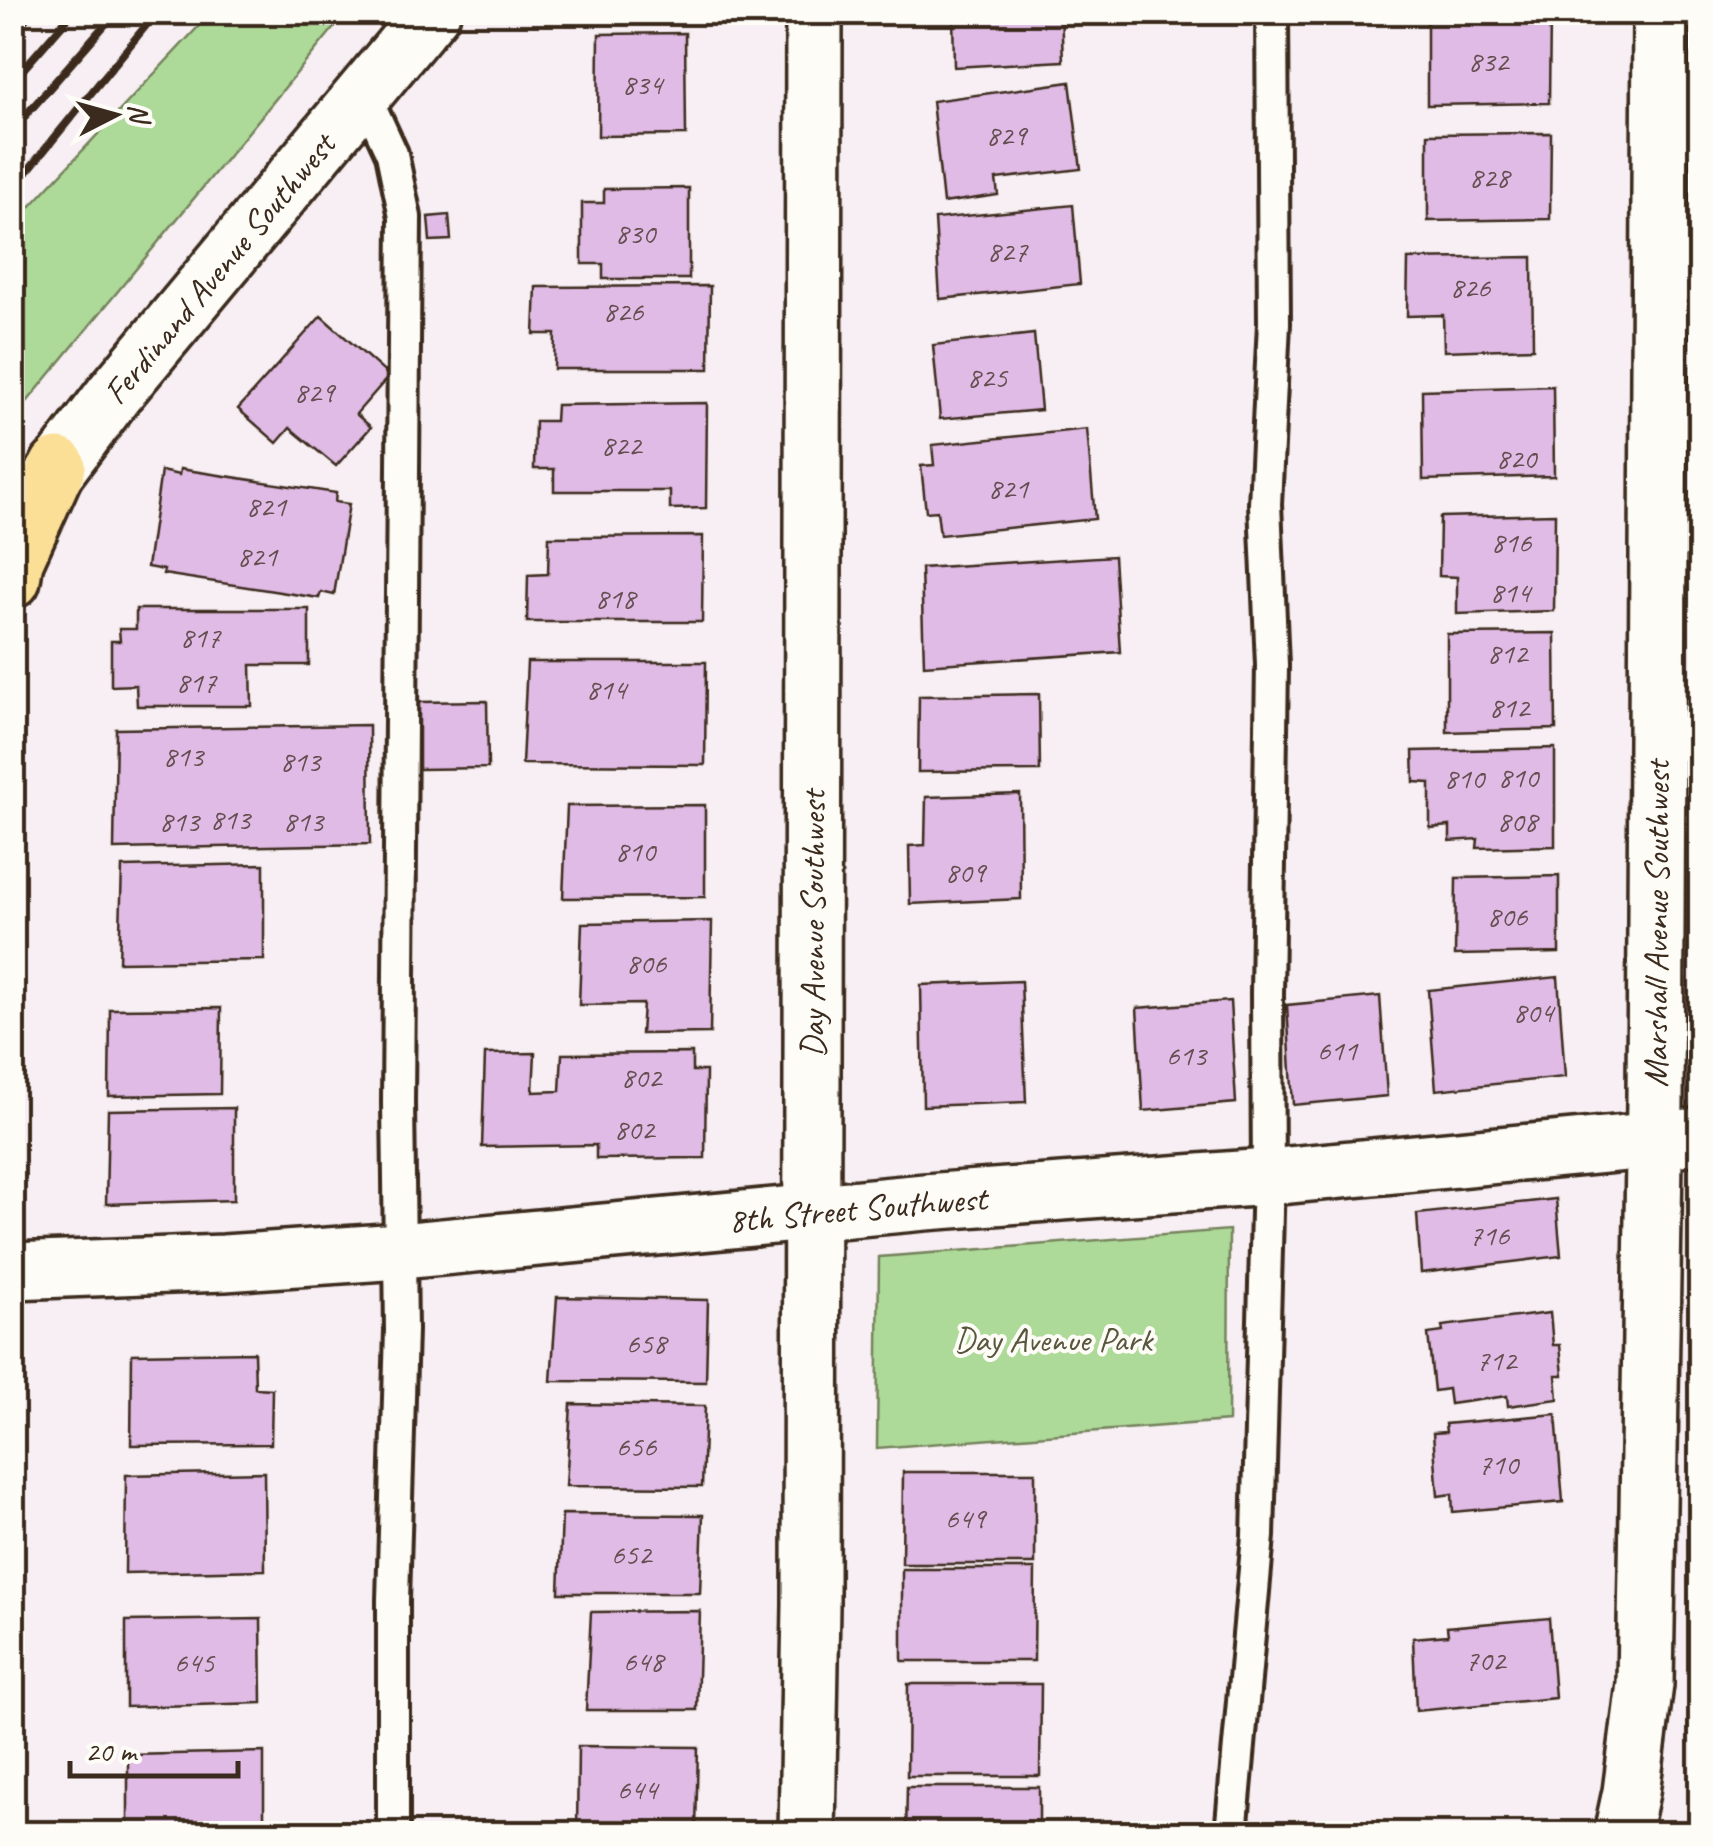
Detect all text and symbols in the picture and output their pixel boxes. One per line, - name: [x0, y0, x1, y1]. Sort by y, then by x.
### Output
- house number: 832: [1468, 42, 1511, 80]
- north arrow: [65, 65, 165, 165]
- house number: 834: [622, 65, 665, 103]
- text: N: [121, 102, 158, 128]
- house number: 829: [986, 116, 1029, 154]
- street label: Ferdinand Avenue Southwest: [93, 121, 347, 413]
- house number: 828: [1469, 158, 1512, 196]
- house number: 830: [615, 214, 658, 252]
- house number: 827: [987, 232, 1029, 270]
- house number: 826: [1450, 268, 1492, 306]
- house number: 826: [603, 292, 645, 330]
- house number: 825: [967, 358, 1009, 396]
- house number: 829: [294, 373, 337, 411]
- house number: 822: [601, 426, 644, 464]
- house number: 820: [1496, 439, 1539, 477]
- house number: 821: [988, 469, 1030, 507]
- house number: 821: [246, 487, 288, 525]
- house number: 816: [1491, 523, 1533, 561]
- house number: 821: [237, 537, 279, 575]
- house number: 814: [1490, 573, 1533, 611]
- house number: 818: [595, 579, 638, 617]
- house number: 817: [180, 618, 222, 656]
- house number: 812: [1487, 634, 1530, 672]
- house number: 817: [176, 663, 218, 701]
- house number: 814: [586, 670, 629, 708]
- house number: 812: [1489, 688, 1532, 726]
- house number: 813: [163, 737, 206, 775]
- house number: 813: [280, 742, 323, 780]
- street label: Marshall Avenue Southwest: [1633, 757, 1679, 1088]
- house number: 810: [1498, 758, 1541, 796]
- house number: 810: [1444, 759, 1487, 797]
- street label: Day Avenue Southwest: [790, 787, 835, 1058]
- house number: 813: [210, 800, 253, 838]
- house number: 813: [159, 802, 202, 840]
- house number: 813: [283, 802, 326, 840]
- house number: 808: [1497, 802, 1540, 840]
- house number: 810: [615, 832, 658, 870]
- house number: 809: [945, 853, 988, 891]
- house number: 806: [1487, 897, 1529, 935]
- house number: 806: [626, 944, 668, 982]
- house number: 804: [1513, 993, 1556, 1031]
- house number: 611: [1317, 1031, 1359, 1069]
- house number: 613: [1166, 1036, 1209, 1074]
- house number: 802: [621, 1058, 664, 1096]
- house number: 802: [614, 1110, 657, 1148]
- street label: 8th Street Southwest: [726, 1175, 992, 1243]
- house number: 716: [1469, 1216, 1511, 1254]
- park label: Day Avenue Park: [954, 1317, 1154, 1362]
- house number: 658: [626, 1324, 669, 1362]
- house number: 712: [1476, 1341, 1519, 1379]
- house number: 656: [616, 1427, 658, 1465]
- house number: 710: [1478, 1445, 1521, 1483]
- house number: 649: [945, 1499, 988, 1537]
- house number: 652: [611, 1535, 654, 1573]
- house number: 702: [1465, 1641, 1508, 1679]
- house number: 648: [623, 1642, 666, 1680]
- house number: 645: [174, 1643, 216, 1681]
- scale bar: [70, 1716, 238, 1778]
- text: 20 m: [85, 1732, 138, 1770]
- house number: 644: [617, 1770, 660, 1808]

